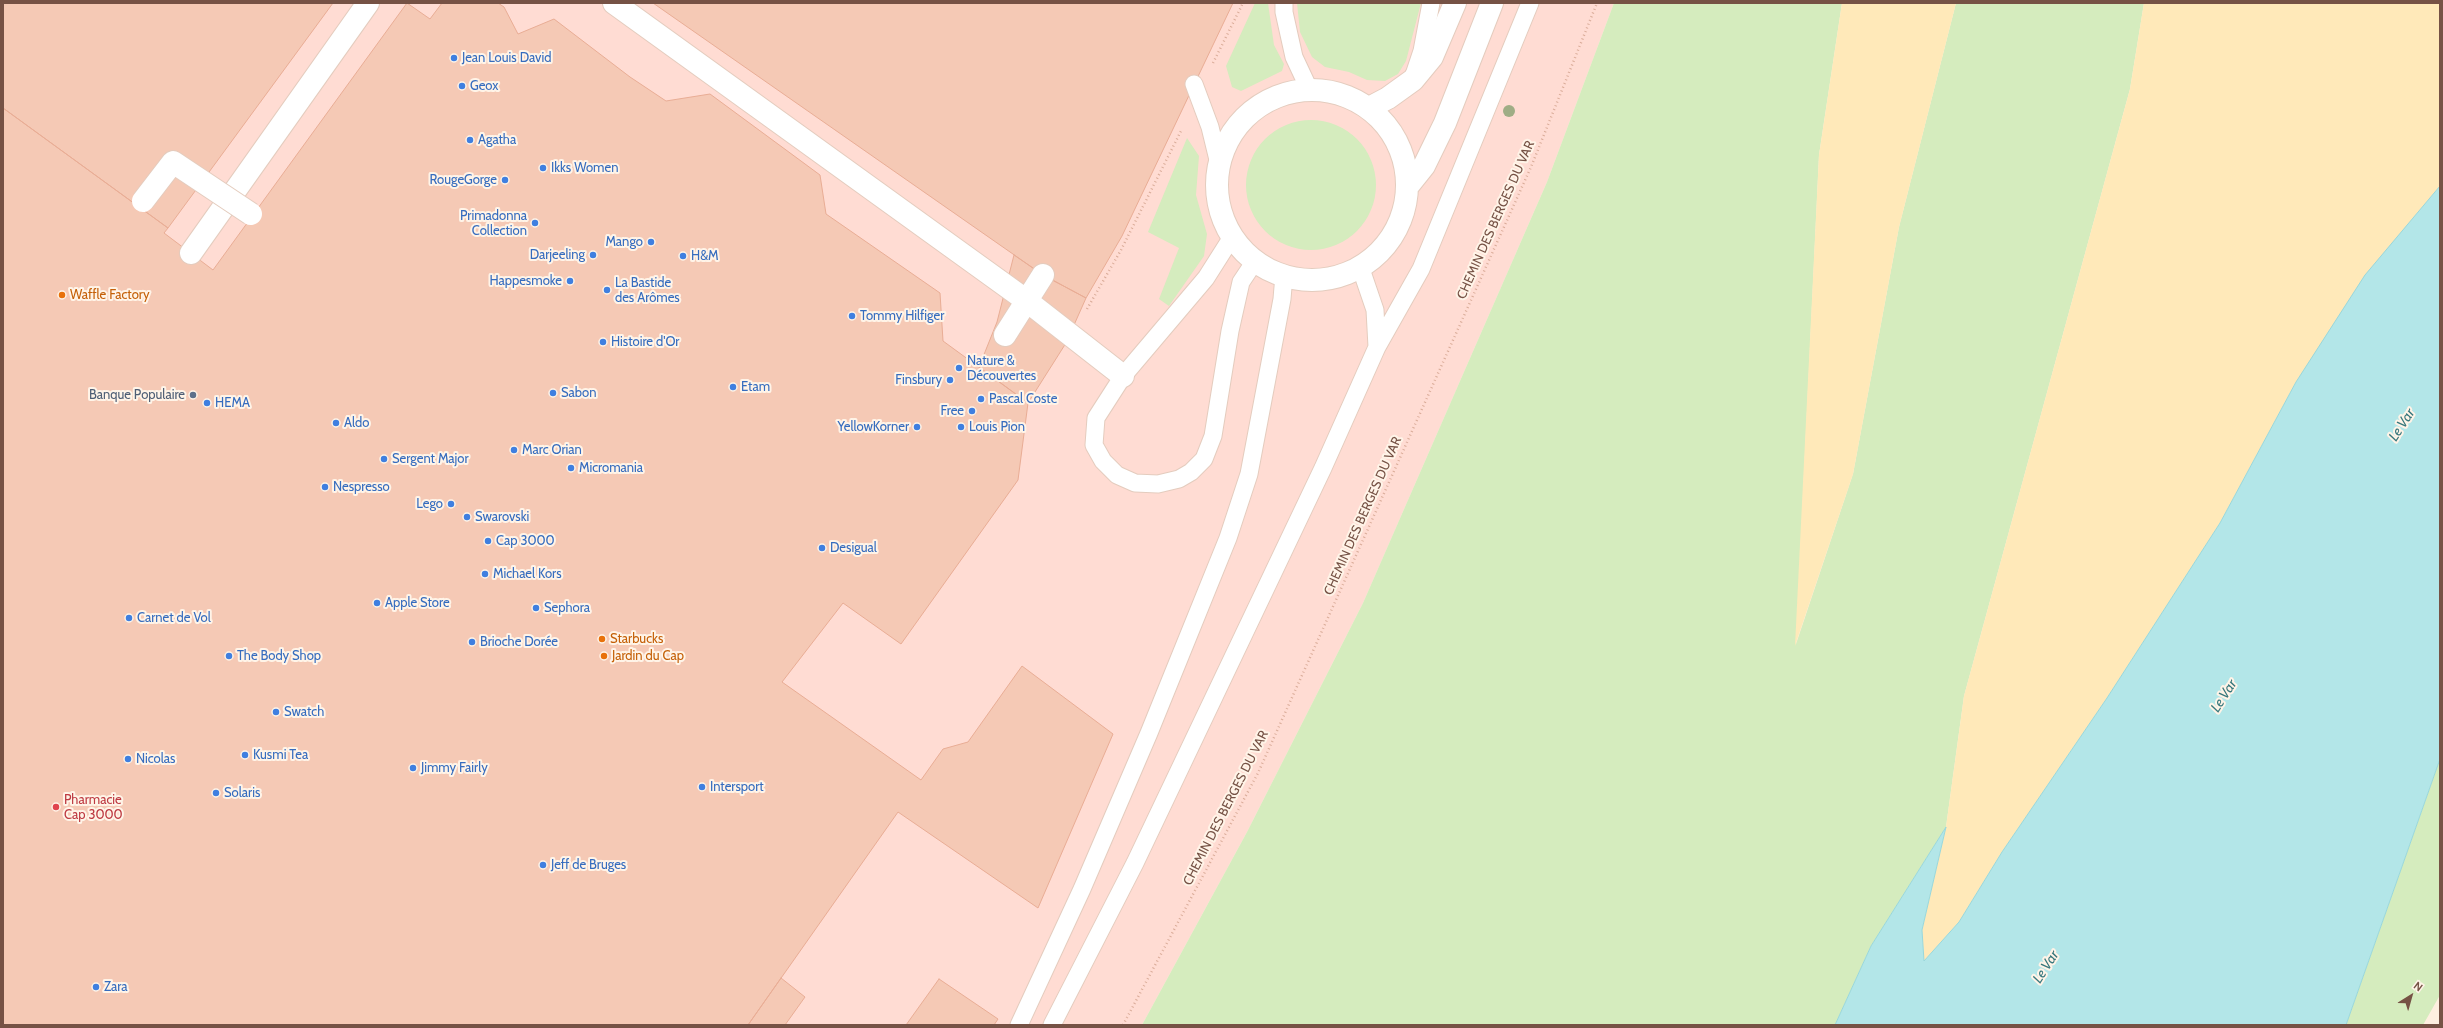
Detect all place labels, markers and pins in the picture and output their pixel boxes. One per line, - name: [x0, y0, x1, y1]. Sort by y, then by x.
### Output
- place label: Jean Louis David: [462, 50, 551, 66]
- marker: Jean Louis David: [449, 53, 459, 63]
- place label: Geox: [470, 78, 498, 94]
- marker: Geox: [457, 81, 467, 91]
- place label: Agatha: [478, 132, 516, 148]
- marker: Agatha: [465, 135, 475, 145]
- place label: Ikks Women: [551, 160, 618, 176]
- marker: Ikks Women: [538, 163, 548, 173]
- place label: RougeGorge: [429, 172, 497, 188]
- marker: RougeGorge: [500, 175, 510, 185]
- place label: Primadonna Collection: [460, 208, 527, 239]
- marker: Primadonna Collection: [530, 218, 540, 228]
- place label: Mango: [605, 234, 643, 250]
- marker: Mango: [646, 237, 656, 247]
- place label: Darjeeling: [530, 247, 585, 263]
- place label: H&M: [691, 248, 719, 264]
- marker: Darjeeling: [588, 250, 598, 260]
- marker: H&M: [678, 251, 688, 261]
- place label: Happesmoke: [489, 273, 562, 289]
- place label: La Bastide des Arômes: [615, 275, 680, 306]
- marker: Happesmoke: [565, 276, 575, 286]
- marker: La Bastide des Arômes: [602, 285, 612, 295]
- place label: Waffle Factory: [70, 287, 149, 303]
- marker: Waffle Factory: [57, 290, 67, 300]
- place label: Tommy Hilfiger: [860, 308, 944, 324]
- marker: Tommy Hilfiger: [847, 311, 857, 321]
- place label: Histoire d'Or: [611, 334, 679, 350]
- marker: Histoire d'Or: [598, 337, 608, 347]
- place label: Nature & Découvertes: [967, 353, 1036, 384]
- marker: Nature & Découvertes: [954, 363, 964, 373]
- place label: Finsbury: [895, 372, 942, 388]
- marker: Finsbury: [945, 375, 955, 385]
- place label: Etam: [741, 379, 770, 395]
- marker: Etam: [728, 382, 738, 392]
- place label: Sabon: [561, 385, 596, 401]
- place label: Banque Populaire: [89, 387, 185, 403]
- marker: Sabon: [548, 388, 558, 398]
- marker: Banque Populaire: [188, 390, 198, 400]
- place label: Pascal Coste: [989, 391, 1057, 407]
- marker: Pascal Coste: [976, 394, 986, 404]
- place label: HEMA: [215, 395, 250, 411]
- marker: HEMA: [202, 398, 212, 408]
- place label: Free: [941, 403, 964, 419]
- marker: Free: [967, 406, 977, 416]
- place label: Aldo: [344, 415, 369, 431]
- marker: Aldo: [331, 418, 341, 428]
- place label: YellowKorner: [837, 419, 909, 435]
- place label: Louis Pion: [969, 419, 1025, 435]
- marker: YellowKorner: [912, 422, 922, 432]
- marker: Louis Pion: [956, 422, 966, 432]
- place label: Marc Orian: [522, 442, 582, 458]
- marker: Marc Orian: [509, 445, 519, 455]
- place label: Sergent Major: [392, 451, 469, 467]
- marker: Sergent Major: [379, 454, 389, 464]
- place label: Micromania: [579, 460, 643, 476]
- marker: Micromania: [566, 463, 576, 473]
- place label: Nespresso: [333, 479, 390, 495]
- marker: Nespresso: [320, 482, 330, 492]
- place label: Lego: [416, 496, 443, 512]
- marker: Lego: [446, 499, 456, 509]
- place label: Swarovski: [475, 509, 529, 525]
- marker: Swarovski: [462, 512, 472, 522]
- place label: Cap 3000: [496, 533, 555, 549]
- marker: Cap 3000: [483, 536, 493, 546]
- place label: Desigual: [830, 540, 877, 556]
- marker: Desigual: [817, 543, 827, 553]
- place label: Michael Kors: [493, 566, 562, 582]
- marker: Michael Kors: [480, 569, 490, 579]
- place label: Apple Store: [385, 595, 450, 611]
- marker: Apple Store: [372, 598, 382, 608]
- place label: Sephora: [544, 600, 590, 616]
- marker: Sephora: [531, 603, 541, 613]
- place label: Carnet de Vol: [137, 610, 211, 626]
- marker: Carnet de Vol: [124, 613, 134, 623]
- place label: Starbucks: [610, 631, 663, 647]
- place label: Brioche Dorée: [480, 634, 558, 650]
- marker: Starbucks: [597, 634, 607, 644]
- marker: Brioche Dorée: [467, 637, 477, 647]
- place label: The Body Shop: [237, 648, 321, 664]
- place label: Jardin du Cap: [612, 648, 684, 664]
- marker: The Body Shop: [224, 651, 234, 661]
- marker: Jardin du Cap: [599, 651, 609, 661]
- place label: Swatch: [284, 704, 324, 720]
- marker: Swatch: [271, 707, 281, 717]
- place label: Kusmi Tea: [253, 747, 308, 763]
- marker: Kusmi Tea: [240, 750, 250, 760]
- place label: Nicolas: [136, 751, 175, 767]
- marker: Nicolas: [123, 754, 133, 764]
- place label: Jimmy Fairly: [421, 760, 488, 776]
- marker: Jimmy Fairly: [408, 763, 418, 773]
- place label: Intersport: [710, 779, 764, 795]
- marker: Intersport: [697, 782, 707, 792]
- place label: Solaris: [224, 785, 260, 801]
- marker: Solaris: [211, 788, 221, 798]
- place label: Pharmacie Cap 3000: [64, 792, 123, 823]
- marker: Pharmacie Cap 3000: [51, 802, 61, 812]
- place label: Jeff de Bruges: [551, 857, 626, 873]
- marker: Jeff de Bruges: [538, 860, 548, 870]
- place label: Zara: [104, 979, 128, 995]
- marker: Zara: [91, 982, 101, 992]

